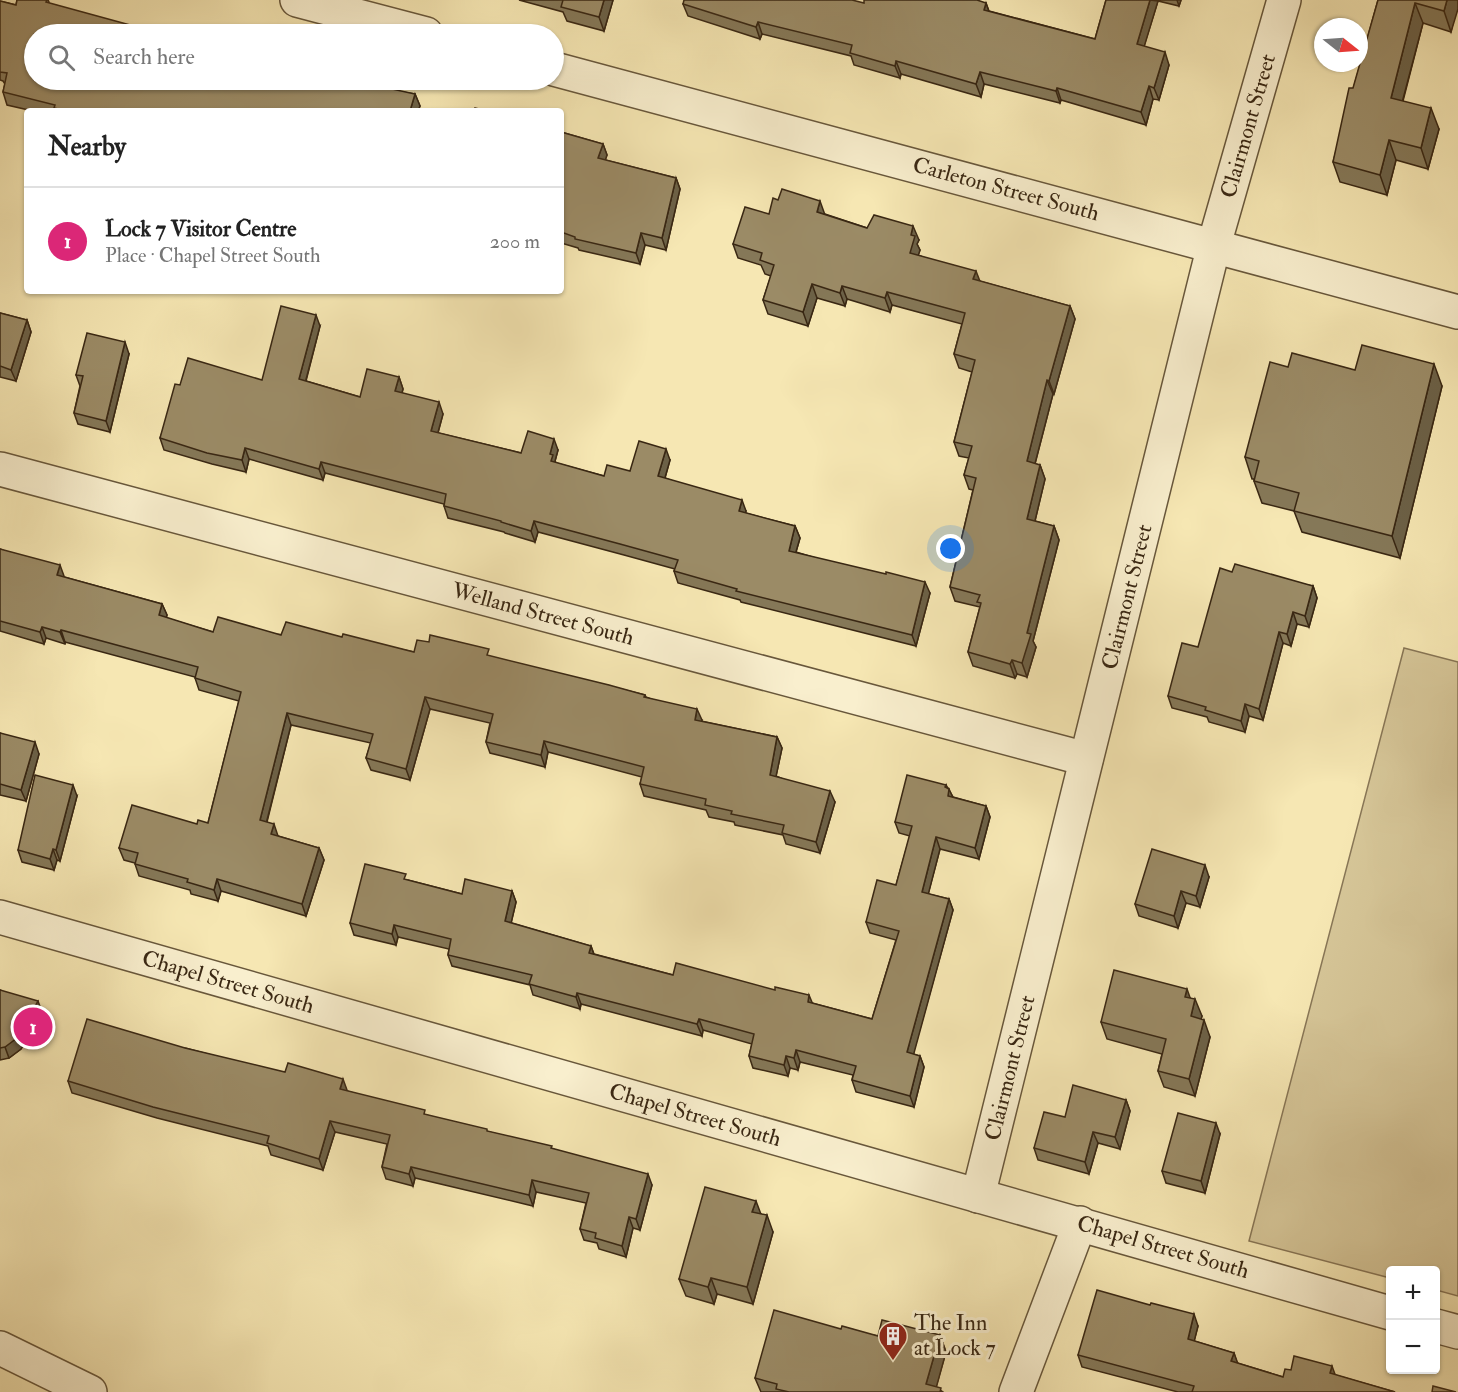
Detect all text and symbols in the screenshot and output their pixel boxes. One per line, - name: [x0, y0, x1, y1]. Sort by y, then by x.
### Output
- north arrow: [1314, 18, 1368, 72]
- search box: [24, 24, 564, 90]
- icon: search: [45, 41, 78, 74]
- text: Search here: [93, 43, 195, 71]
- street label: Clairmont Street: [1214, 51, 1282, 201]
- text: Nearby: [48, 131, 126, 163]
- street label: Carleton Street South: [910, 151, 1103, 227]
- text: Lock 7 Visitor Centre: [105, 215, 296, 243]
- text: 1: [64, 229, 71, 254]
- text: 200 m: [490, 229, 540, 254]
- text: Place · Chapel Street South: [105, 243, 320, 268]
- street label: Clairmont Street: [1095, 522, 1159, 672]
- your location: [936, 534, 965, 563]
- street label: Welland Street South: [448, 576, 637, 652]
- street label: Chapel Street South: [138, 944, 318, 1021]
- street label: Clairmont Street: [978, 993, 1042, 1143]
- pin: 1: [14, 1004, 52, 1050]
- street label: Chapel Street South: [605, 1077, 785, 1154]
- street label: Chapel Street South: [1073, 1209, 1253, 1286]
- map controls: [1386, 1266, 1440, 1374]
- button: +: [1386, 1266, 1440, 1320]
- place label: The Inn at Lock 7: [914, 1309, 996, 1362]
- building icon: The Inn at Lock 7: [877, 1320, 909, 1362]
- button: −: [1386, 1320, 1440, 1374]

